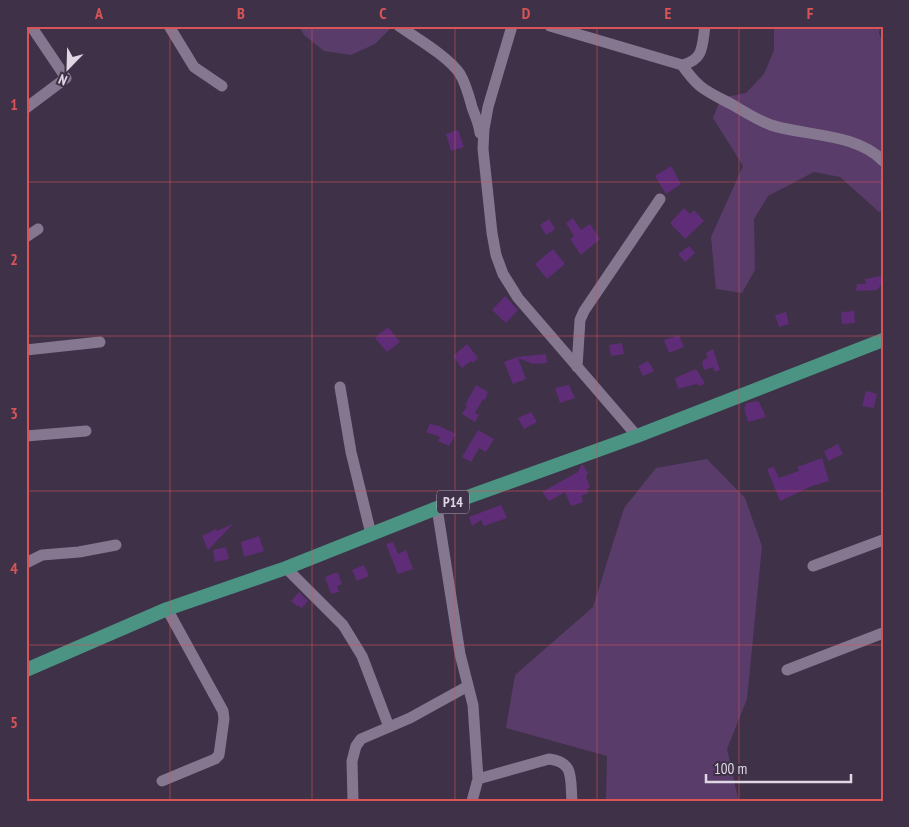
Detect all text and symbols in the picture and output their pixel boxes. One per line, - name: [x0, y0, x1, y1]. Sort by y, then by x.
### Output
- text: A: [94, 3, 104, 23]
- text: B: [237, 3, 245, 23]
- text: C: [379, 3, 387, 23]
- text: D: [522, 3, 531, 23]
- text: E: [665, 3, 672, 23]
- text: F: [807, 3, 814, 23]
- north arrow: [42, 42, 92, 92]
- text: N: [56, 70, 70, 90]
- text: 1: [10, 94, 18, 114]
- text: 2: [10, 249, 18, 269]
- text: 3: [10, 403, 18, 423]
- road number: P14: [437, 491, 469, 514]
- text: 4: [10, 558, 18, 578]
- text: 5: [10, 712, 18, 732]
- scale bar: [706, 752, 852, 784]
- text: 100 m: [714, 759, 747, 778]

